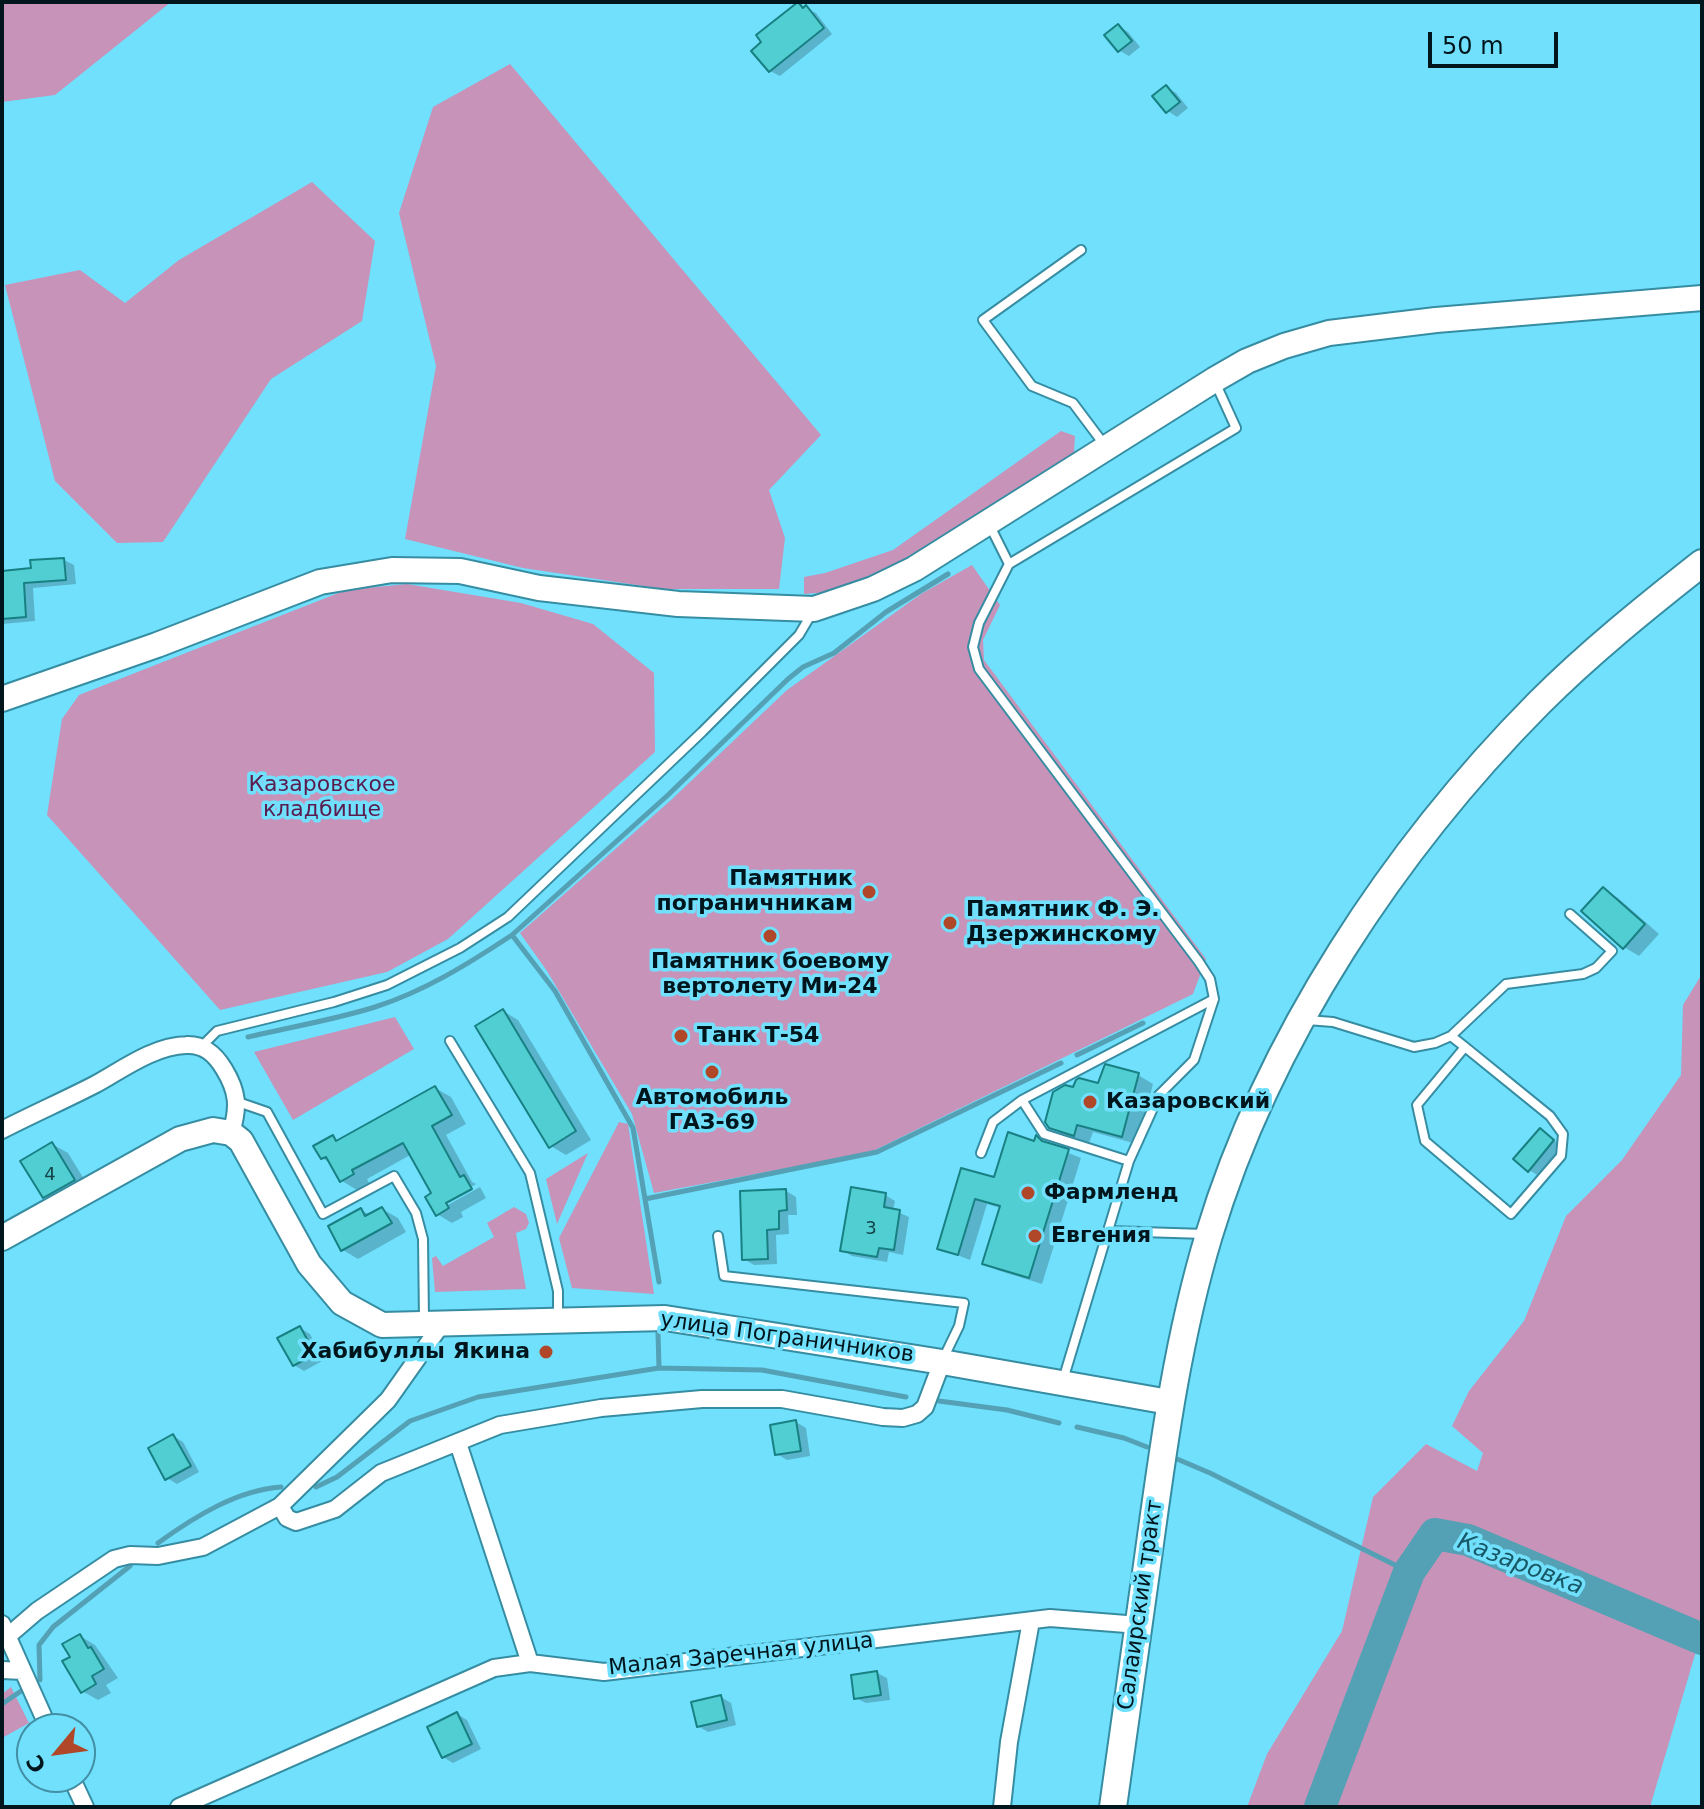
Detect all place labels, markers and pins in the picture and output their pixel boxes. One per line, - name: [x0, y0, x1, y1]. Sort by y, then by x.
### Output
- place label: Памятник пограничникам: [657, 866, 853, 918]
- marker: Памятник пограничникам: [860, 883, 878, 901]
- place label: Памятник Ф. Э. Дзержинскому: [966, 897, 1160, 948]
- marker: Памятник Ф. Э. Дзержинскому: [941, 914, 959, 932]
- marker: Памятник боевому вертолету Ми-24: [761, 927, 779, 945]
- place label: Памятник боевому вертолету Ми-24: [651, 949, 889, 1000]
- place label: Танк Т-54: [697, 1023, 819, 1049]
- marker: Танк Т-54: [672, 1027, 690, 1045]
- marker: Автомобиль ГАЗ-69: [703, 1063, 721, 1081]
- place label: Автомобиль ГАЗ-69: [636, 1085, 788, 1136]
- place label: Казаровский: [1106, 1089, 1270, 1115]
- marker: Казаровский: [1081, 1093, 1099, 1111]
- place label: Фармленд: [1044, 1180, 1178, 1206]
- marker: Фармленд: [1019, 1184, 1037, 1202]
- place label: Евгения: [1051, 1223, 1151, 1249]
- marker: Евгения: [1026, 1227, 1044, 1245]
- place label: Хабибуллы Якина: [301, 1339, 530, 1365]
- marker: Хабибуллы Якина: [537, 1343, 555, 1361]

